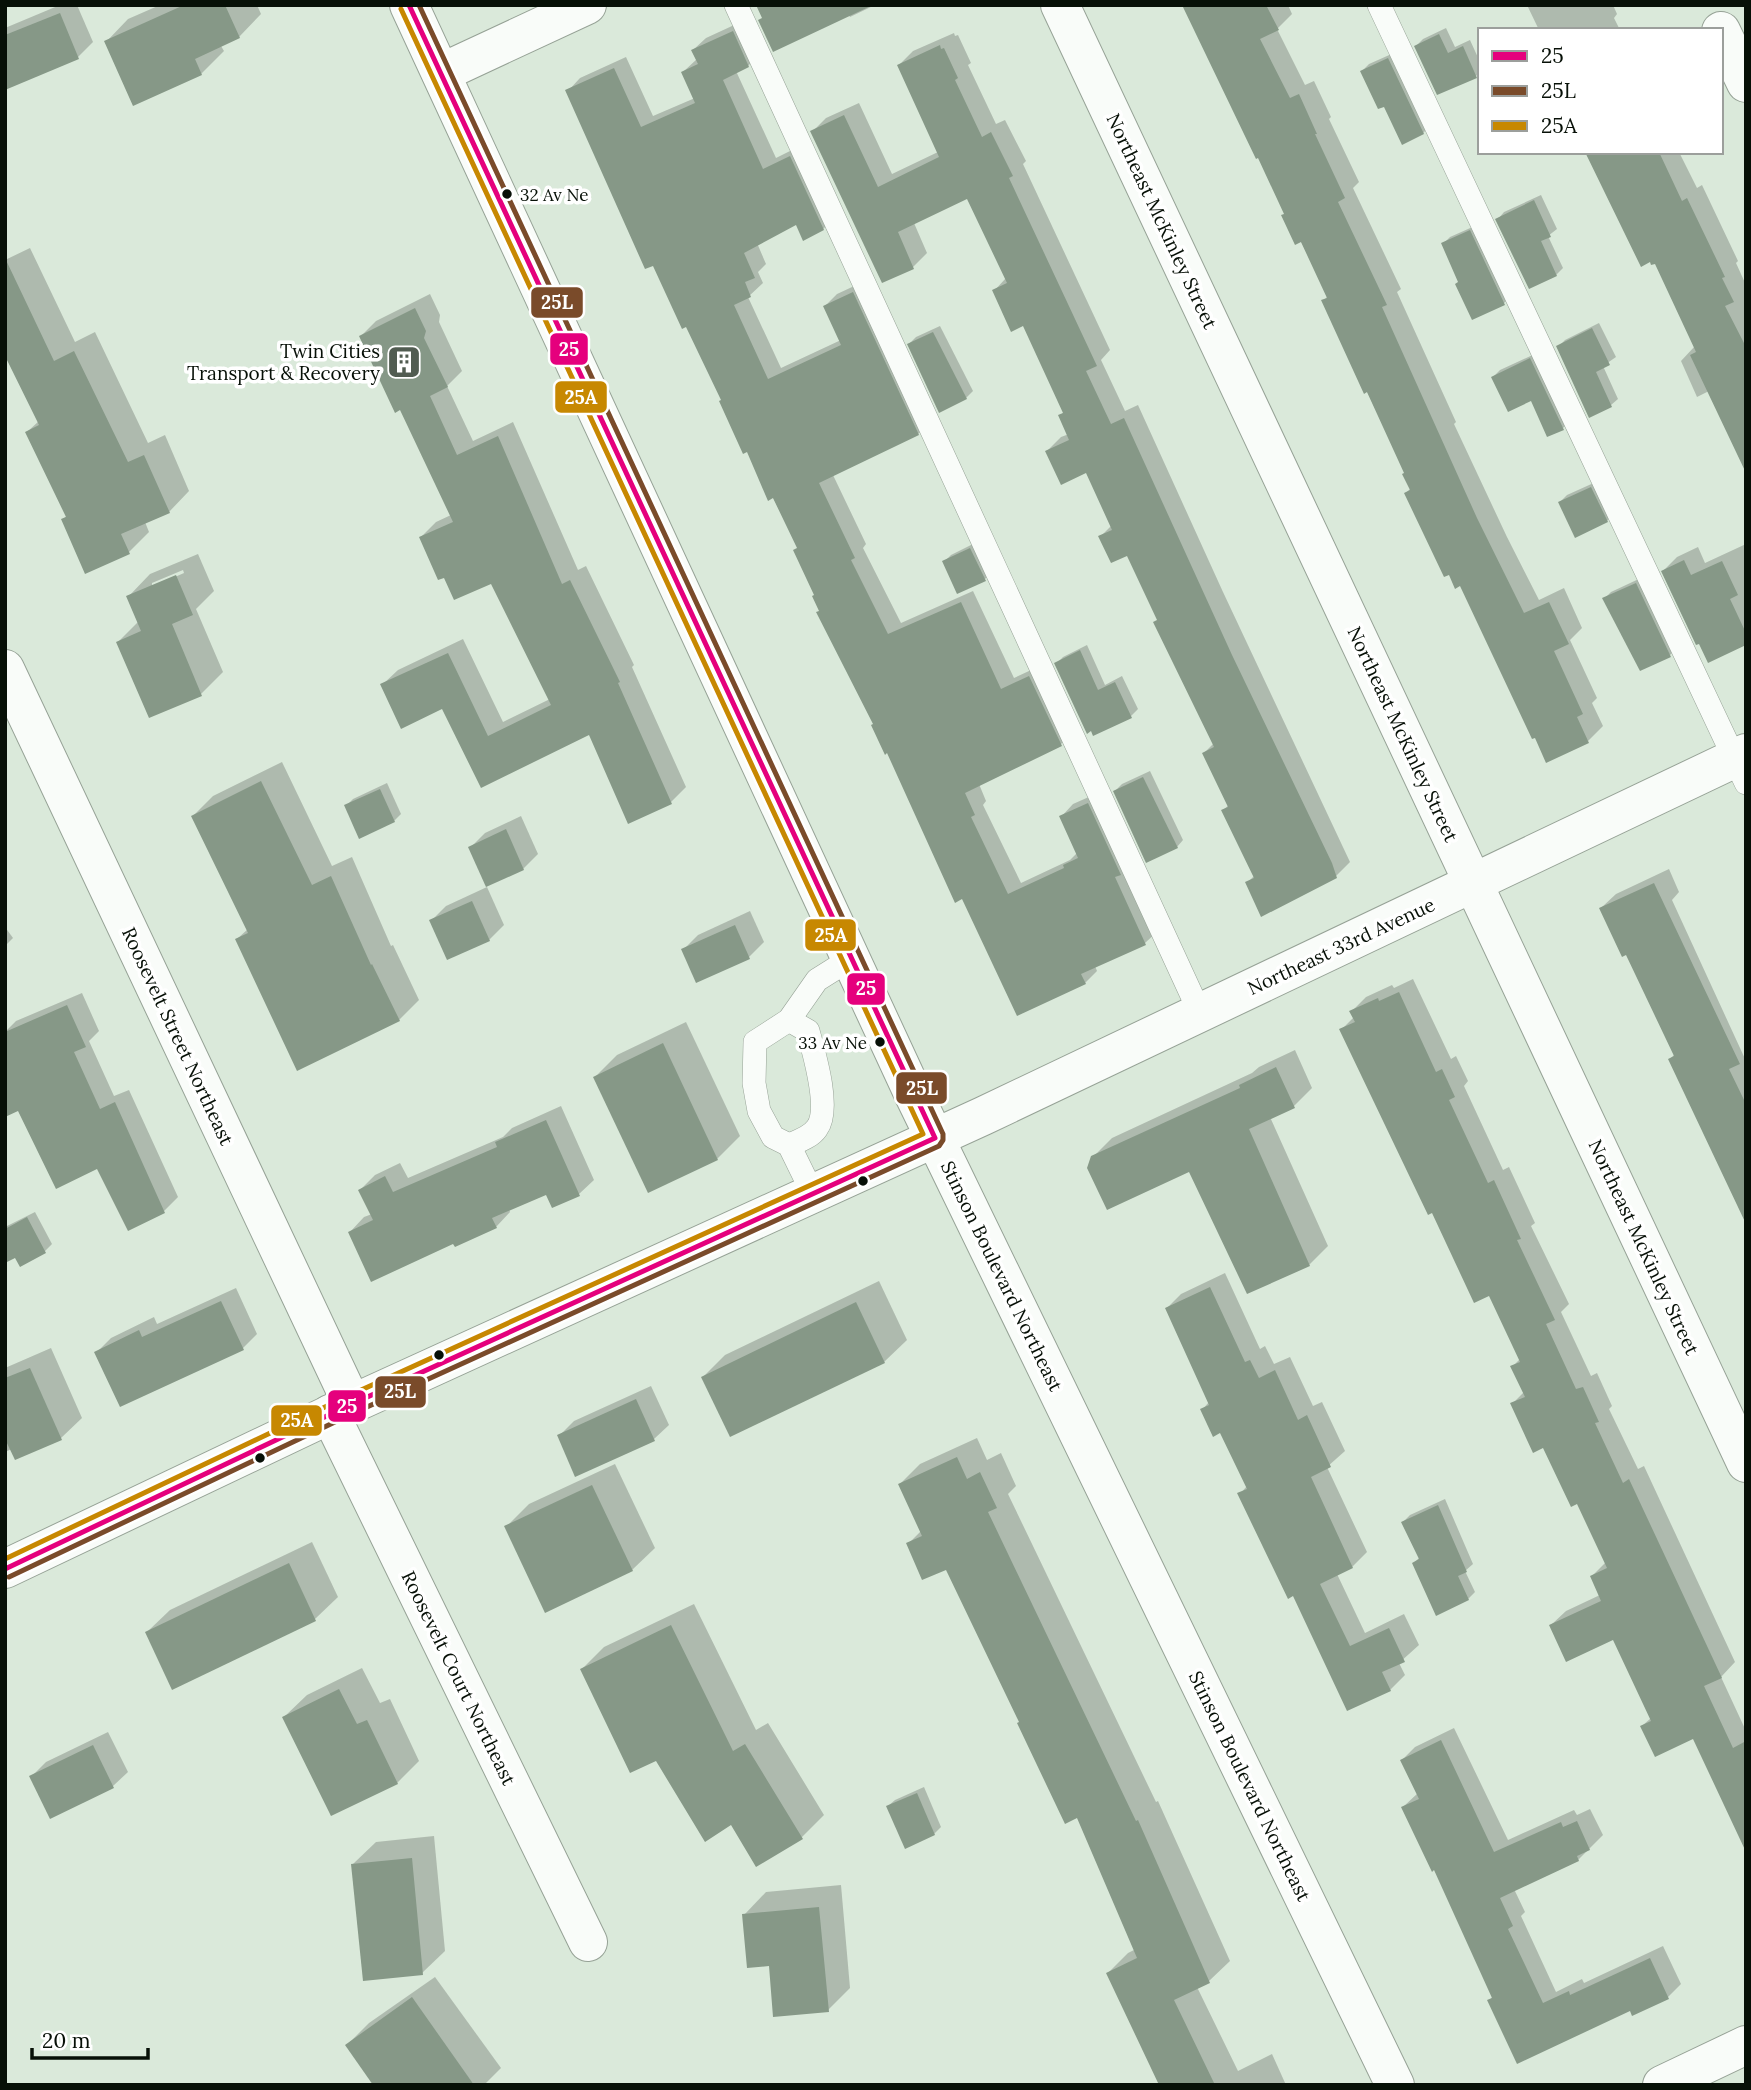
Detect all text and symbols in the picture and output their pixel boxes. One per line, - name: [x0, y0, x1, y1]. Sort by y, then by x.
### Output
- legend: [1478, 28, 1723, 154]
- text: 25: [1541, 42, 1564, 69]
- text: 25L: [1541, 77, 1576, 104]
- street label: Northeast McKinley Street: [1101, 109, 1223, 333]
- text: 25A: [1541, 112, 1578, 139]
- place label: 32 Av Ne: [520, 184, 588, 206]
- marker: 32 Av Ne: [500, 187, 514, 201]
- line badge: 25L: [530, 286, 584, 319]
- text: 25L: [541, 290, 573, 314]
- line badge: 25: [549, 332, 589, 366]
- text: 25: [559, 337, 579, 361]
- place label: Twin Cities Transport & Recovery: [187, 339, 380, 385]
- building icon: Twin Cities Transport & Recovery: [385, 343, 423, 381]
- line badge: 25A: [554, 380, 608, 414]
- text: 25A: [564, 385, 598, 409]
- street label: Northeast McKinley Street: [1342, 622, 1464, 846]
- street label: Northeast 33rd Avenue: [1244, 892, 1438, 1000]
- line badge: 25A: [804, 918, 857, 952]
- street label: Roosevelt Street Northeast: [117, 923, 239, 1149]
- text: 25A: [814, 923, 848, 947]
- line badge: 25: [846, 972, 886, 1006]
- text: 25: [856, 976, 876, 1000]
- place label: 33 Av Ne: [798, 1032, 867, 1054]
- marker: 33 Av Ne: [873, 1035, 887, 1049]
- line badge: 25L: [895, 1071, 948, 1105]
- text: 25L: [906, 1076, 938, 1100]
- street label: Northeast McKinley Street: [1583, 1135, 1705, 1359]
- street label: Stinson Boulevard Northeast: [936, 1157, 1069, 1396]
- unlabelled marker: [856, 1174, 870, 1188]
- unlabelled marker: [432, 1348, 446, 1362]
- line badge: 25L: [374, 1375, 427, 1409]
- text: 25L: [384, 1379, 416, 1403]
- line badge: 25: [327, 1389, 367, 1423]
- text: 25: [337, 1394, 357, 1418]
- line badge: 25A: [270, 1404, 323, 1437]
- text: 25A: [280, 1408, 314, 1432]
- unlabelled marker: [253, 1451, 267, 1465]
- street label: Roosevelt Court Northeast: [397, 1567, 522, 1790]
- street label: Stinson Boulevard Northeast: [1184, 1667, 1317, 1906]
- scale bar: [32, 2016, 147, 2060]
- text: 20 m: [42, 2027, 91, 2054]

